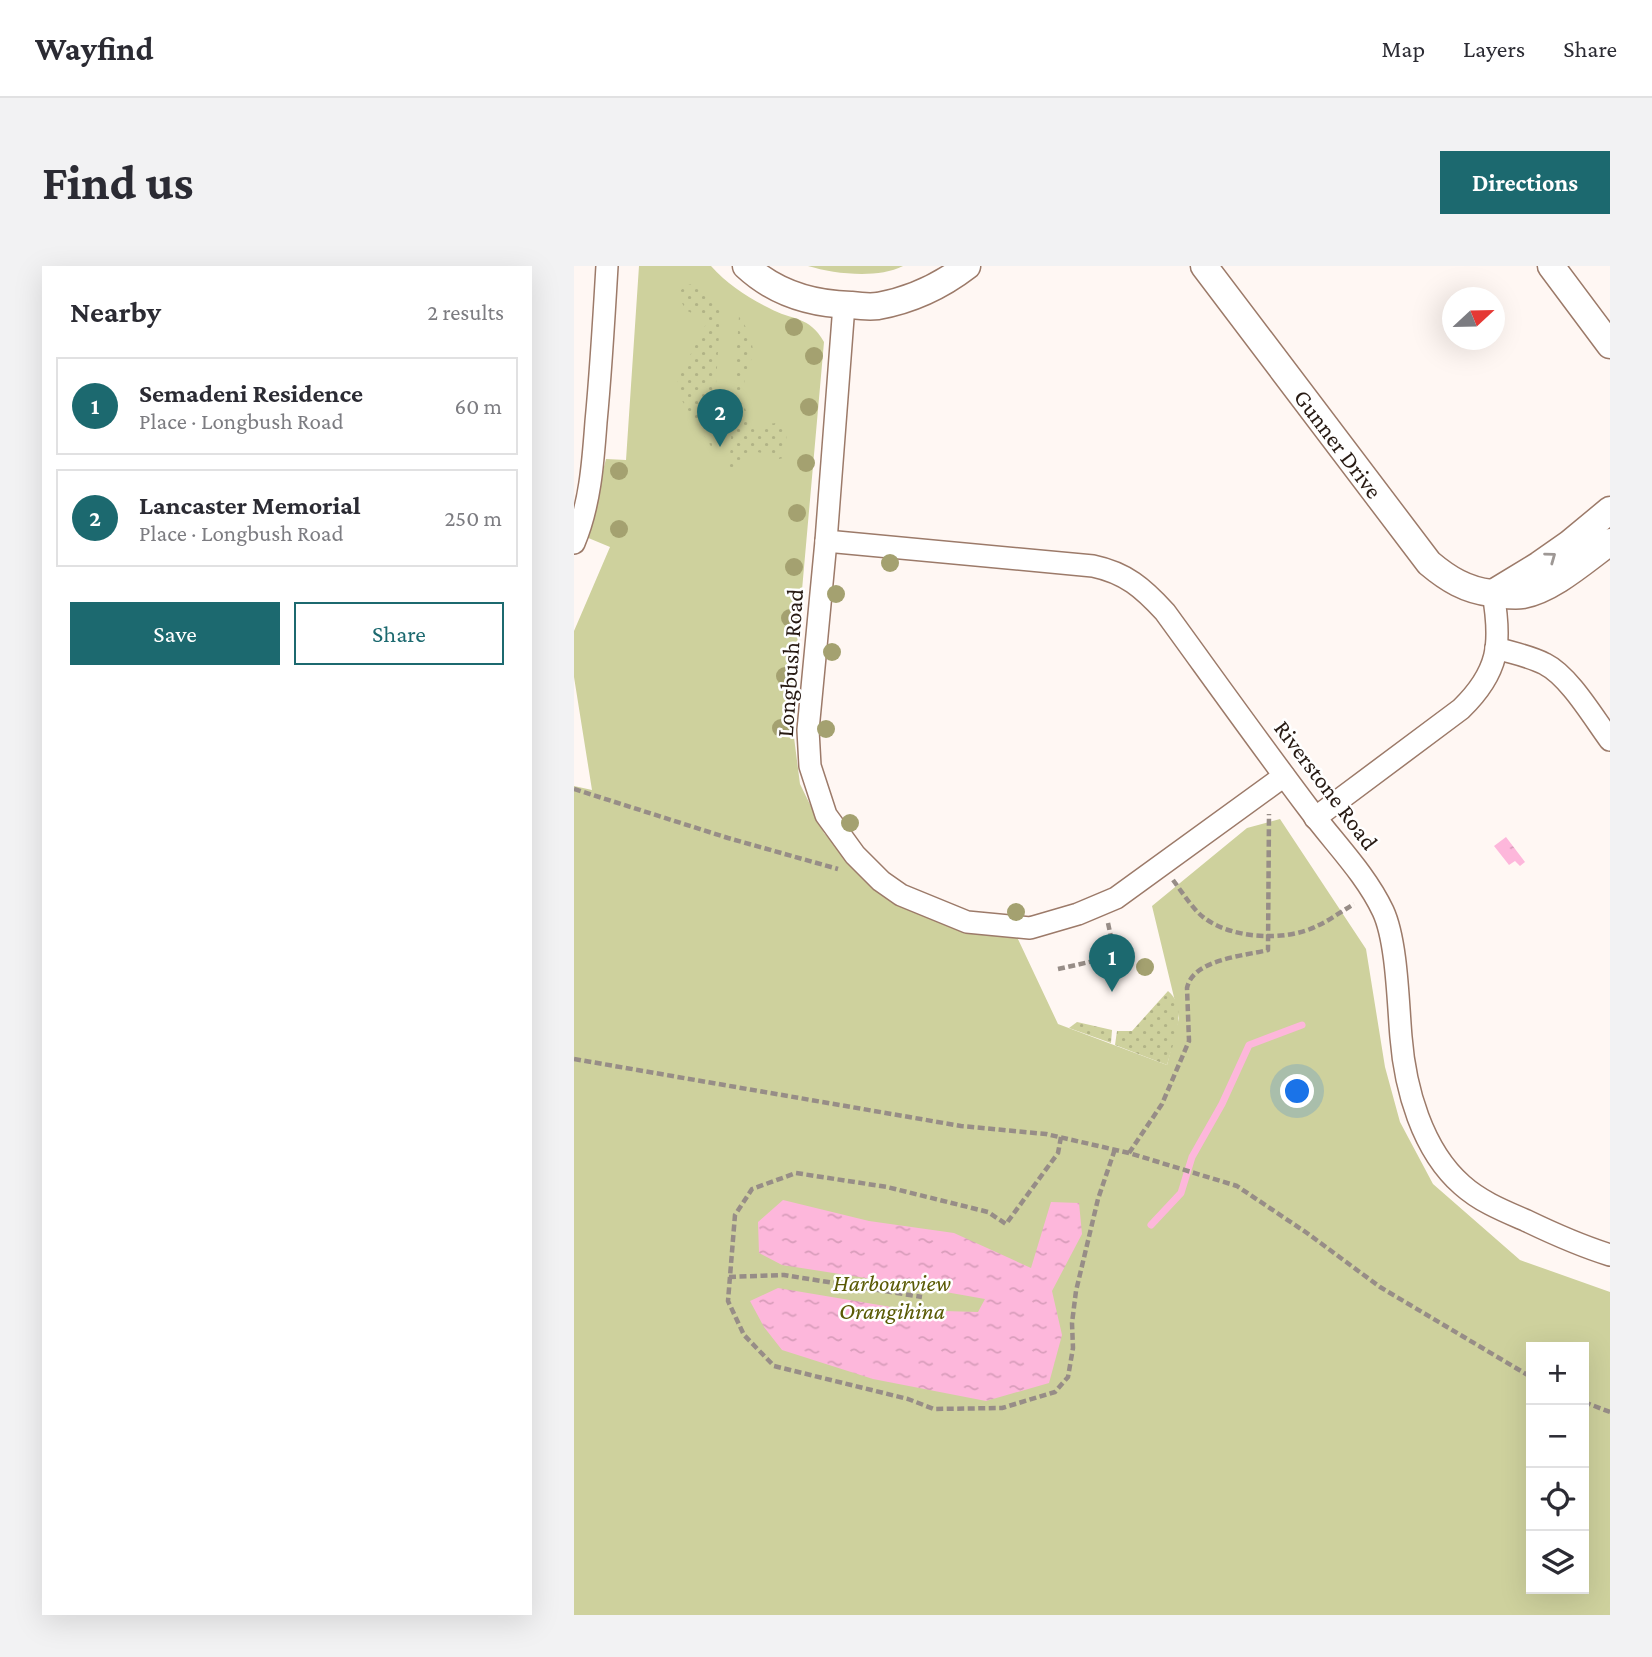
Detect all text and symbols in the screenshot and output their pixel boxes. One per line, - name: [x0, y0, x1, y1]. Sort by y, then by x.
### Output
- text: Wayfind: [35, 30, 153, 67]
- text: Map: [1381, 35, 1425, 62]
- text: Layers: [1463, 35, 1525, 62]
- text: Share: [1563, 35, 1617, 62]
- button: Directions: [1440, 151, 1610, 214]
- text: Find us: [42, 155, 194, 210]
- north arrow: [1442, 287, 1505, 350]
- text: Nearby: [70, 295, 161, 328]
- text: 2 results: [427, 299, 504, 325]
- text: Semadeni Residence: [139, 379, 363, 408]
- street label: Gunner Drive: [1289, 384, 1388, 504]
- pin: 2: [697, 389, 743, 447]
- text: 1: [91, 393, 99, 419]
- text: 60 m: [455, 393, 502, 419]
- text: Place · Longbush Road: [139, 408, 344, 434]
- text: Lancaster Memorial: [139, 491, 361, 520]
- text: 2: [89, 505, 101, 531]
- text: 250 m: [444, 505, 502, 531]
- text: Place · Longbush Road: [139, 520, 344, 546]
- one-way arrow: [1543, 553, 1556, 565]
- street label: Longbush Road: [771, 587, 808, 738]
- button: Save: [70, 602, 280, 665]
- button: Share: [294, 602, 504, 665]
- street label: Riverstone Road: [1269, 715, 1384, 855]
- pin: 1: [1089, 934, 1135, 992]
- your location: [1280, 1074, 1314, 1108]
- park label: Harbourview Orangihina: [833, 1269, 951, 1324]
- map controls: [1526, 1342, 1589, 1594]
- button: +: [1526, 1342, 1589, 1405]
- button: −: [1526, 1405, 1589, 1468]
- button: locate: [1526, 1468, 1589, 1531]
- button: layers: [1526, 1531, 1589, 1594]

